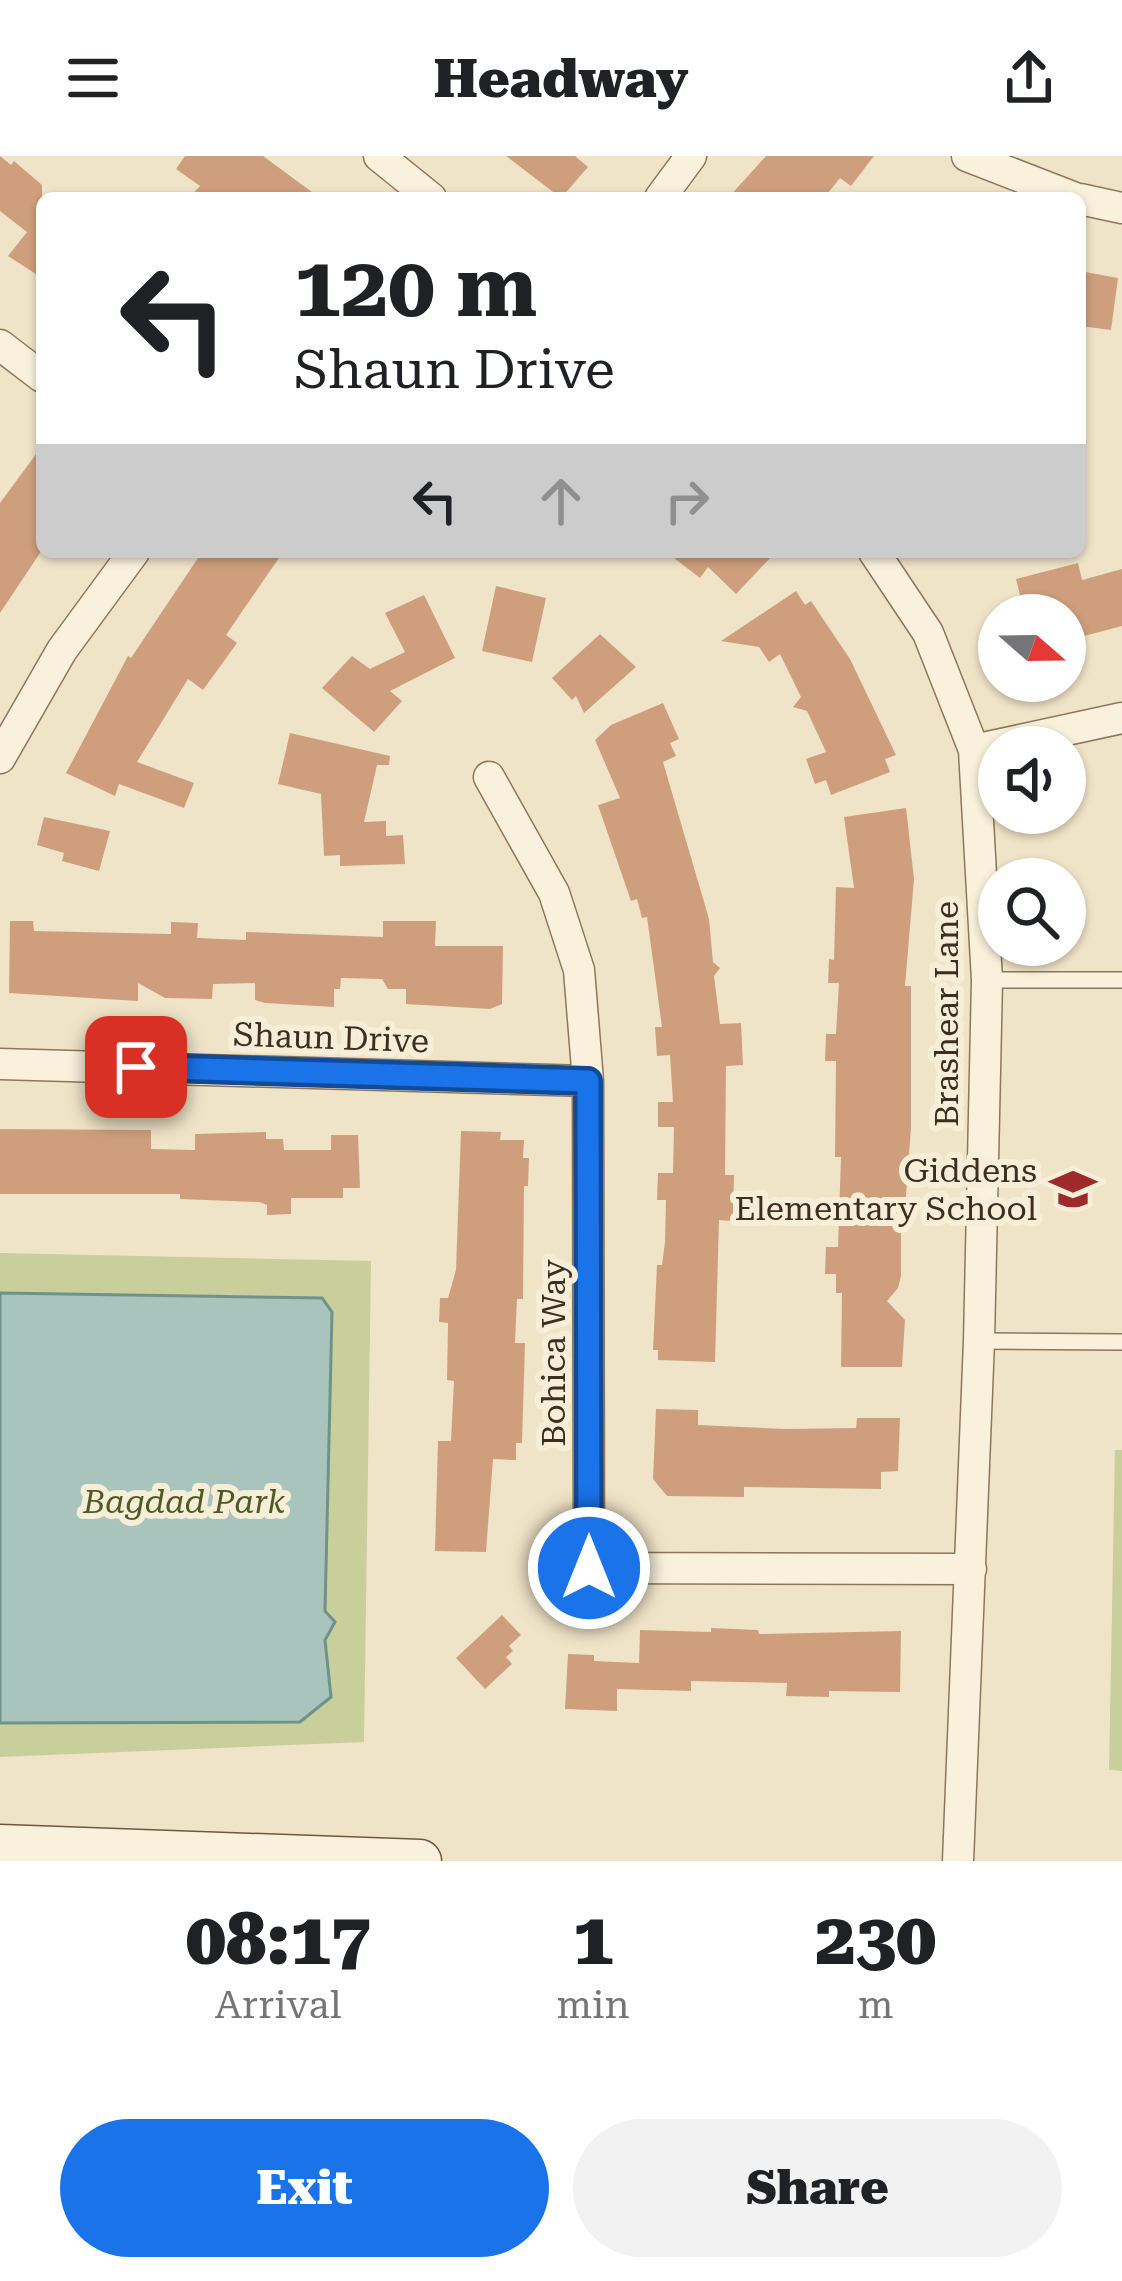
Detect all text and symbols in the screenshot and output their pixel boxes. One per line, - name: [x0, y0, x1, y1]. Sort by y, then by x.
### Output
- icon: menu: [60, 45, 126, 111]
- icon: share: [996, 45, 1062, 111]
- text: Headway: [433, 47, 689, 110]
- text: 120 m: [294, 238, 537, 336]
- icon: left: [96, 240, 252, 396]
- text: Shaun Drive: [294, 338, 615, 401]
- icon: left: [402, 468, 468, 534]
- icon: ahead: [528, 468, 594, 534]
- icon: right: [654, 468, 720, 534]
- north arrow: [978, 594, 1086, 702]
- map controls: [978, 594, 1086, 966]
- button: sound: [978, 726, 1086, 834]
- button: search: [978, 858, 1086, 966]
- street label: Brashear Lane: [927, 901, 966, 1127]
- street label: Shaun Drive: [232, 1015, 430, 1060]
- pin: [85, 1016, 187, 1118]
- icon: arrive: [103, 1034, 169, 1100]
- place label: Giddens Elementary School: [734, 1151, 1037, 1228]
- school or university icon: Giddens Elementary School: [1048, 1164, 1098, 1214]
- street label: Bohica Way: [534, 1259, 573, 1447]
- park label: Bagdad Park: [82, 1482, 285, 1521]
- position arrow: [526, 1505, 652, 1631]
- text: 08:17: [186, 1897, 371, 1982]
- text: 1: [573, 1897, 613, 1982]
- text: 230: [815, 1897, 936, 1982]
- text: Arrival: [215, 1982, 342, 2028]
- text: min: [557, 1982, 630, 2028]
- text: m: [858, 1982, 894, 2028]
- button: Exit: [60, 2119, 549, 2257]
- button: Share: [573, 2119, 1062, 2257]

